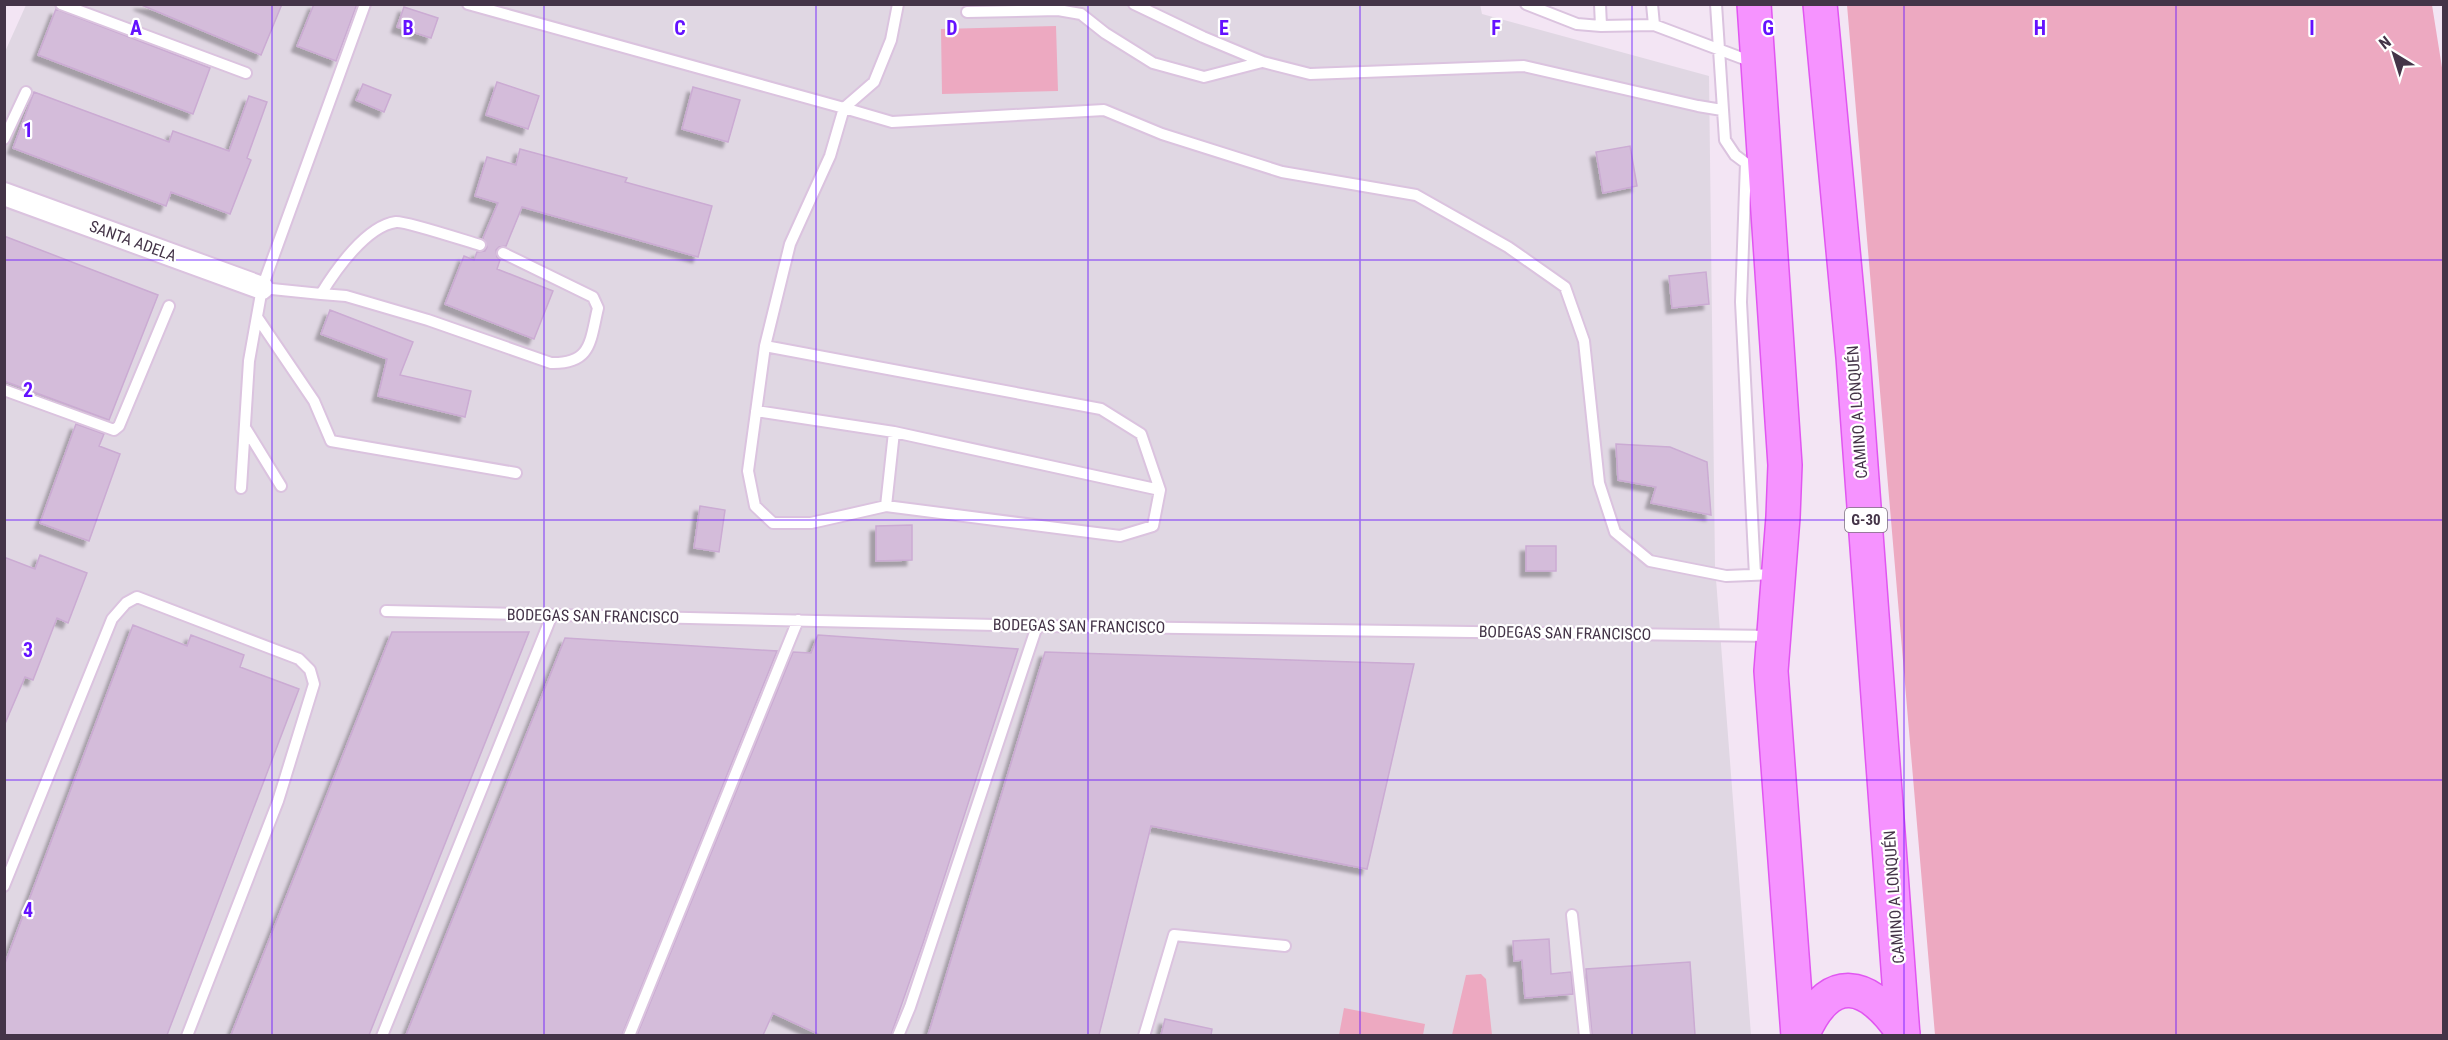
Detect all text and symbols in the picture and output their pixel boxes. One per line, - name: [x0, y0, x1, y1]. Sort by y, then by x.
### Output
- text: A: [130, 16, 142, 40]
- text: B: [402, 16, 414, 40]
- text: C: [674, 16, 686, 40]
- text: D: [946, 16, 958, 40]
- text: E: [1219, 16, 1229, 40]
- text: F: [1491, 16, 1501, 40]
- text: G: [1762, 16, 1774, 40]
- text: H: [2034, 16, 2046, 40]
- text: I: [2309, 16, 2315, 40]
- north arrow: [2364, 24, 2424, 84]
- text: N: [2375, 32, 2395, 53]
- text: 1: [23, 118, 33, 142]
- street label: SANTA ADELA: [87, 216, 179, 266]
- street label: CAMINO A LONQUÉN: [1843, 345, 1871, 479]
- text: 2: [23, 378, 33, 402]
- road number: G-30: [1845, 508, 1887, 532]
- street label: BODEGAS SAN FRANCISCO: [507, 605, 679, 627]
- street label: BODEGAS SAN FRANCISCO: [993, 615, 1165, 637]
- street label: BODEGAS SAN FRANCISCO: [1479, 622, 1651, 644]
- text: 3: [23, 638, 33, 662]
- street label: CAMINO A LONQUÉN: [1880, 830, 1908, 964]
- text: 4: [23, 898, 33, 922]

